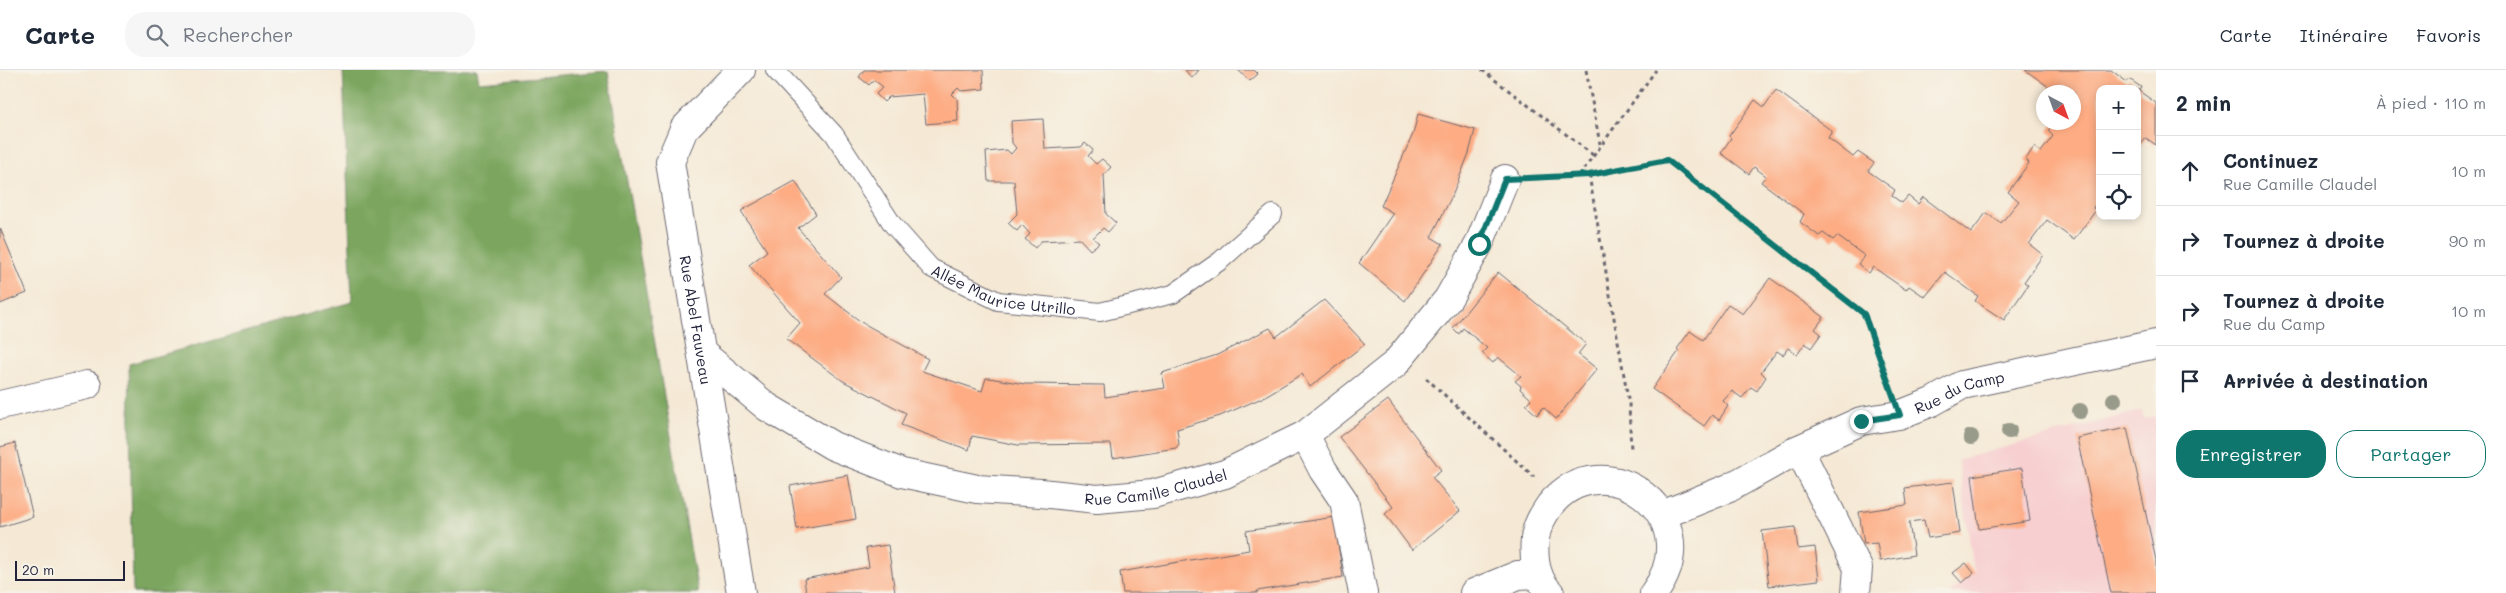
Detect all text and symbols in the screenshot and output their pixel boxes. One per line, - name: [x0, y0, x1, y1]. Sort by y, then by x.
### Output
- search box: [125, 12, 475, 57]
- text: Carte: [25, 19, 95, 50]
- icon: search: [143, 21, 171, 49]
- text: Rechercher: [183, 22, 293, 47]
- text: Carte: [2220, 23, 2272, 47]
- text: Itinéraire: [2300, 23, 2388, 47]
- text: Favoris: [2416, 23, 2481, 47]
- north arrow: [2036, 85, 2081, 130]
- map controls: [2096, 85, 2141, 220]
- button: +: [2096, 85, 2141, 130]
- text: 2 min: [2176, 89, 2231, 116]
- text: À pied · 110 m: [2376, 92, 2486, 113]
- button: −: [2096, 130, 2141, 175]
- text: Continuez: [2223, 148, 2318, 173]
- icon: ahead: [2176, 157, 2204, 185]
- text: 10 m: [2451, 160, 2486, 181]
- text: Rue Camille Claudel: [2223, 173, 2377, 194]
- button: locate: [2096, 175, 2141, 220]
- icon: right: [2176, 227, 2204, 255]
- text: Tournez à droite: [2223, 228, 2385, 253]
- text: 90 m: [2449, 230, 2486, 251]
- route start: [1468, 233, 1491, 256]
- street label: Rue Abel Fauveau: [676, 254, 717, 386]
- street label: Allée Maurice Utrillo: [928, 260, 1077, 319]
- text: Tournez à droite: [2223, 288, 2385, 313]
- icon: right: [2176, 297, 2204, 325]
- text: 10 m: [2451, 300, 2486, 321]
- text: Rue du Camp: [2223, 313, 2325, 334]
- street label: Rue du Camp: [1911, 366, 2006, 418]
- icon: arrive: [2176, 367, 2204, 395]
- text: Arrivée à destination: [2223, 368, 2428, 393]
- route end: [1850, 410, 1873, 433]
- button: Enregistrer: [2176, 430, 2326, 478]
- button: Partager: [2336, 430, 2486, 478]
- street label: Rue Camille Claudel: [1084, 464, 1229, 509]
- scale bar: [15, 558, 125, 581]
- text: 20 m: [22, 560, 54, 579]

